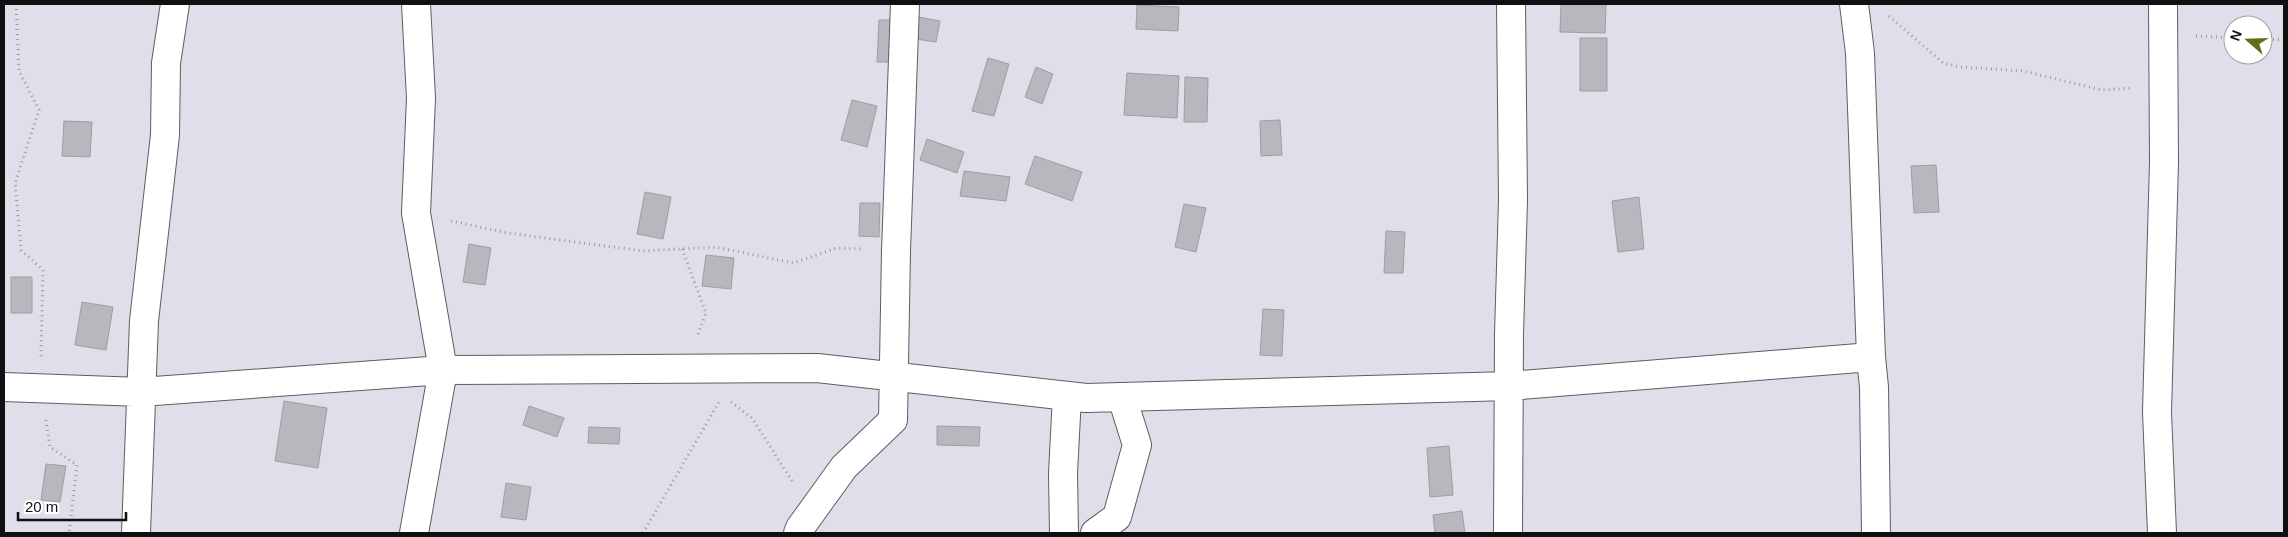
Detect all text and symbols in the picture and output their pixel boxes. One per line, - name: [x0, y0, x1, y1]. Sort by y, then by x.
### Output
- north arrow: [2223, 15, 2273, 65]
- text: N: [2227, 28, 2245, 43]
- scale bar: [18, 490, 125, 522]
- text: 20 m: [25, 498, 58, 515]

